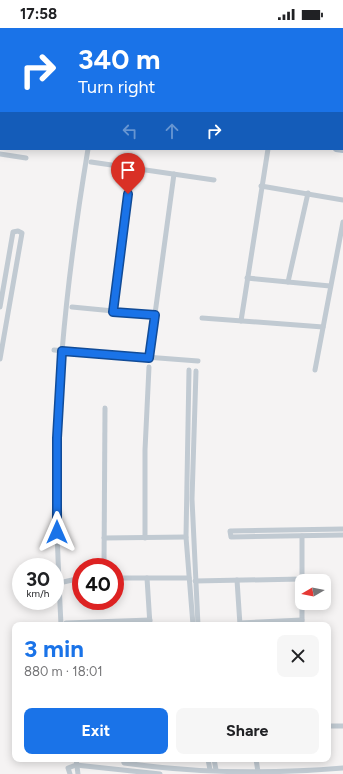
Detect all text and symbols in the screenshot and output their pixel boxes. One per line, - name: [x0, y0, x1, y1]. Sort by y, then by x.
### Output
- text: 17:58: [20, 5, 57, 23]
- text: 340 m: [78, 42, 161, 76]
- icon: right: [12, 44, 64, 96]
- text: Turn right: [78, 76, 155, 98]
- icon: left: [119, 120, 141, 142]
- icon: ahead: [161, 120, 183, 142]
- icon: right: [203, 120, 225, 142]
- pin: [111, 153, 145, 194]
- icon: arrive: [117, 159, 139, 181]
- position arrow: [36, 511, 78, 553]
- speed limit sign: 40: [72, 558, 124, 610]
- text: 30: [26, 567, 50, 591]
- north arrow: [295, 574, 331, 610]
- map controls: [295, 574, 331, 610]
- text: km/h: [27, 587, 49, 600]
- text: 3 min: [24, 634, 84, 663]
- button: close: [277, 635, 319, 677]
- text: 880 m · 18:01: [24, 664, 103, 679]
- button: Exit: [24, 708, 168, 754]
- button: Share: [176, 708, 319, 754]

